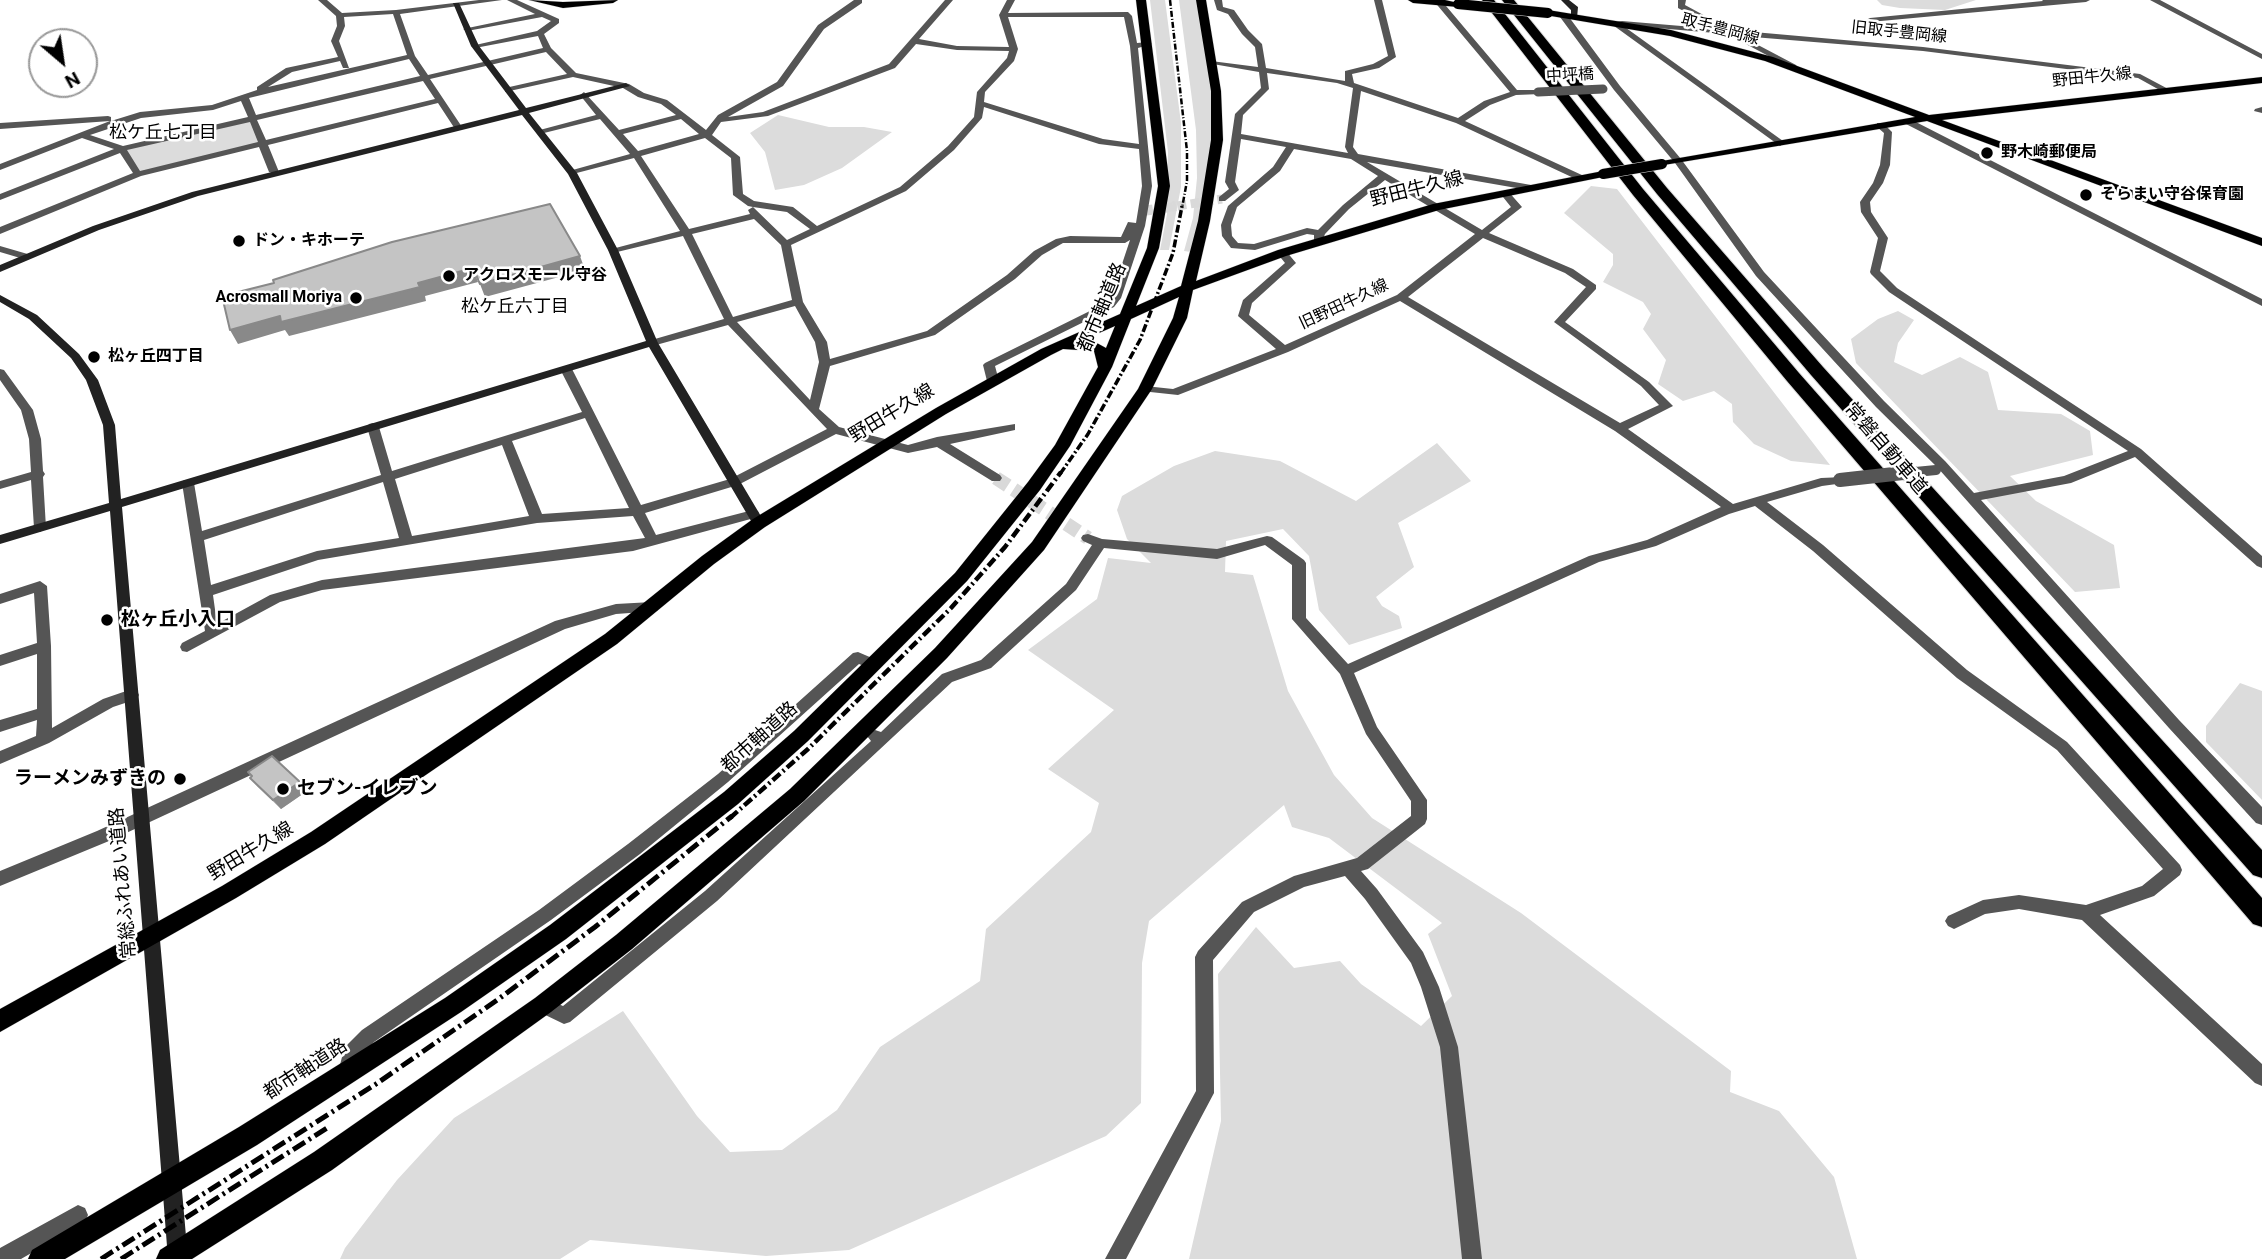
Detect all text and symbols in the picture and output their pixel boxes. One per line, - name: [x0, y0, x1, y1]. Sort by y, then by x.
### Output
- street label: 取手豊岡線: [1679, 10, 1761, 50]
- street label: 旧取手豊岡線: [1850, 18, 1948, 48]
- north arrow: [28, 28, 98, 98]
- street label: 野田牛久線: [2051, 64, 2133, 92]
- street label: 中坪橋: [1546, 65, 1594, 87]
- text: N: [61, 67, 84, 93]
- district label: 松ケ丘七丁目: [109, 122, 217, 144]
- place label: 野木崎郵便局: [2001, 143, 2097, 163]
- marker: 野木崎郵便局: [1979, 145, 1995, 161]
- street label: 野田牛久線: [1368, 167, 1466, 213]
- place label: そらまい守谷保育園: [2100, 185, 2244, 205]
- marker: そらまい守谷保育園: [2078, 187, 2094, 203]
- place label: ドン・キホーテ: [253, 231, 365, 251]
- marker: ドン・キホーテ: [231, 233, 247, 249]
- street label: 都市軸道路: [1074, 260, 1132, 356]
- place label: アクロスモール守谷: [463, 266, 607, 286]
- marker: アクロスモール守谷: [441, 268, 457, 284]
- street label: 旧野田牛久線: [1296, 276, 1392, 334]
- place label: Acrosmall Moriya: [216, 288, 342, 308]
- marker: Acrosmall Moriya: [348, 290, 364, 306]
- district label: 松ケ丘六丁目: [461, 296, 569, 318]
- place label: 松ヶ丘四丁目: [108, 347, 204, 367]
- marker: 松ヶ丘四丁目: [86, 349, 102, 365]
- street label: 野田牛久線: [845, 380, 939, 448]
- street label: 常磐自動車道: [1839, 399, 1931, 499]
- place label: 松ヶ丘小入口: [121, 609, 235, 631]
- marker: 松ヶ丘小入口: [99, 612, 115, 628]
- street label: 都市軸道路: [717, 698, 803, 778]
- place label: ラーメンみずきの: [14, 768, 166, 790]
- marker: ラーメンみずきの: [172, 771, 188, 787]
- place label: セブン-イレブン: [297, 778, 437, 800]
- marker: セブン-イレブン: [275, 781, 291, 797]
- street label: 常総ふれあい道路: [106, 806, 142, 960]
- street label: 野田牛久線: [204, 818, 298, 886]
- street label: 都市軸道路: [260, 1035, 352, 1105]

